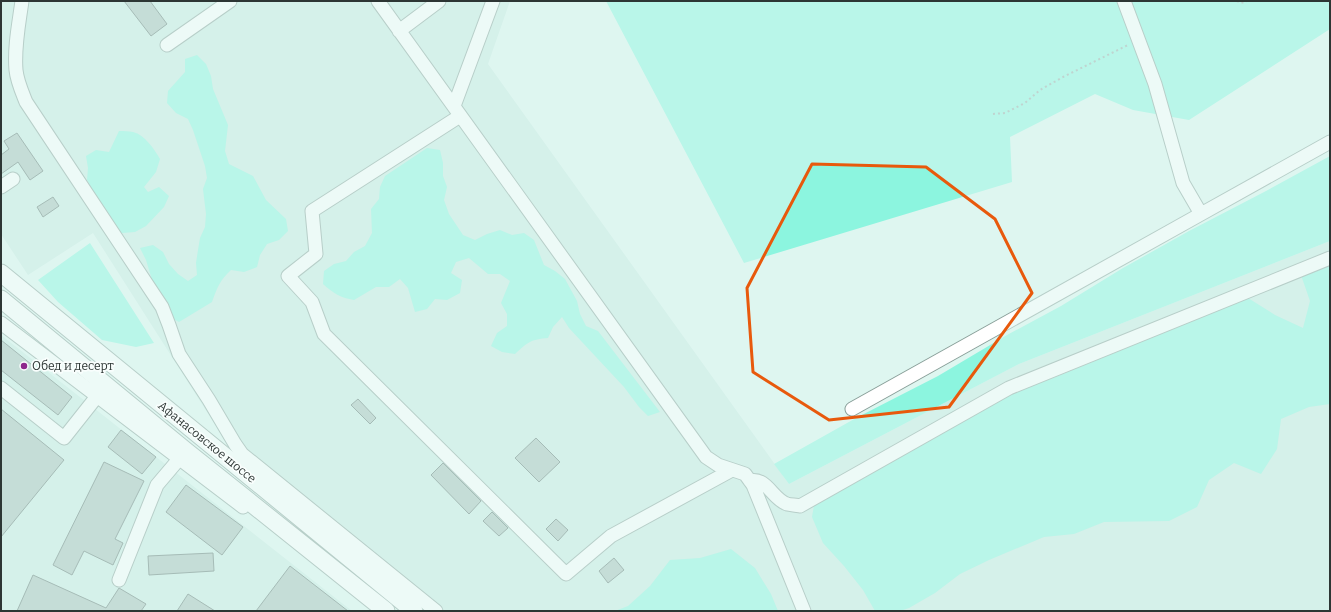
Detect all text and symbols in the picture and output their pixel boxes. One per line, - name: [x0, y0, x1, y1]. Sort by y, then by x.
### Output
- place label: Обед и десерт: [32, 359, 114, 373]
- marker: Обед и десерт: [19, 361, 29, 371]
- street label: Афанасовское шоссе: [155, 398, 259, 486]

